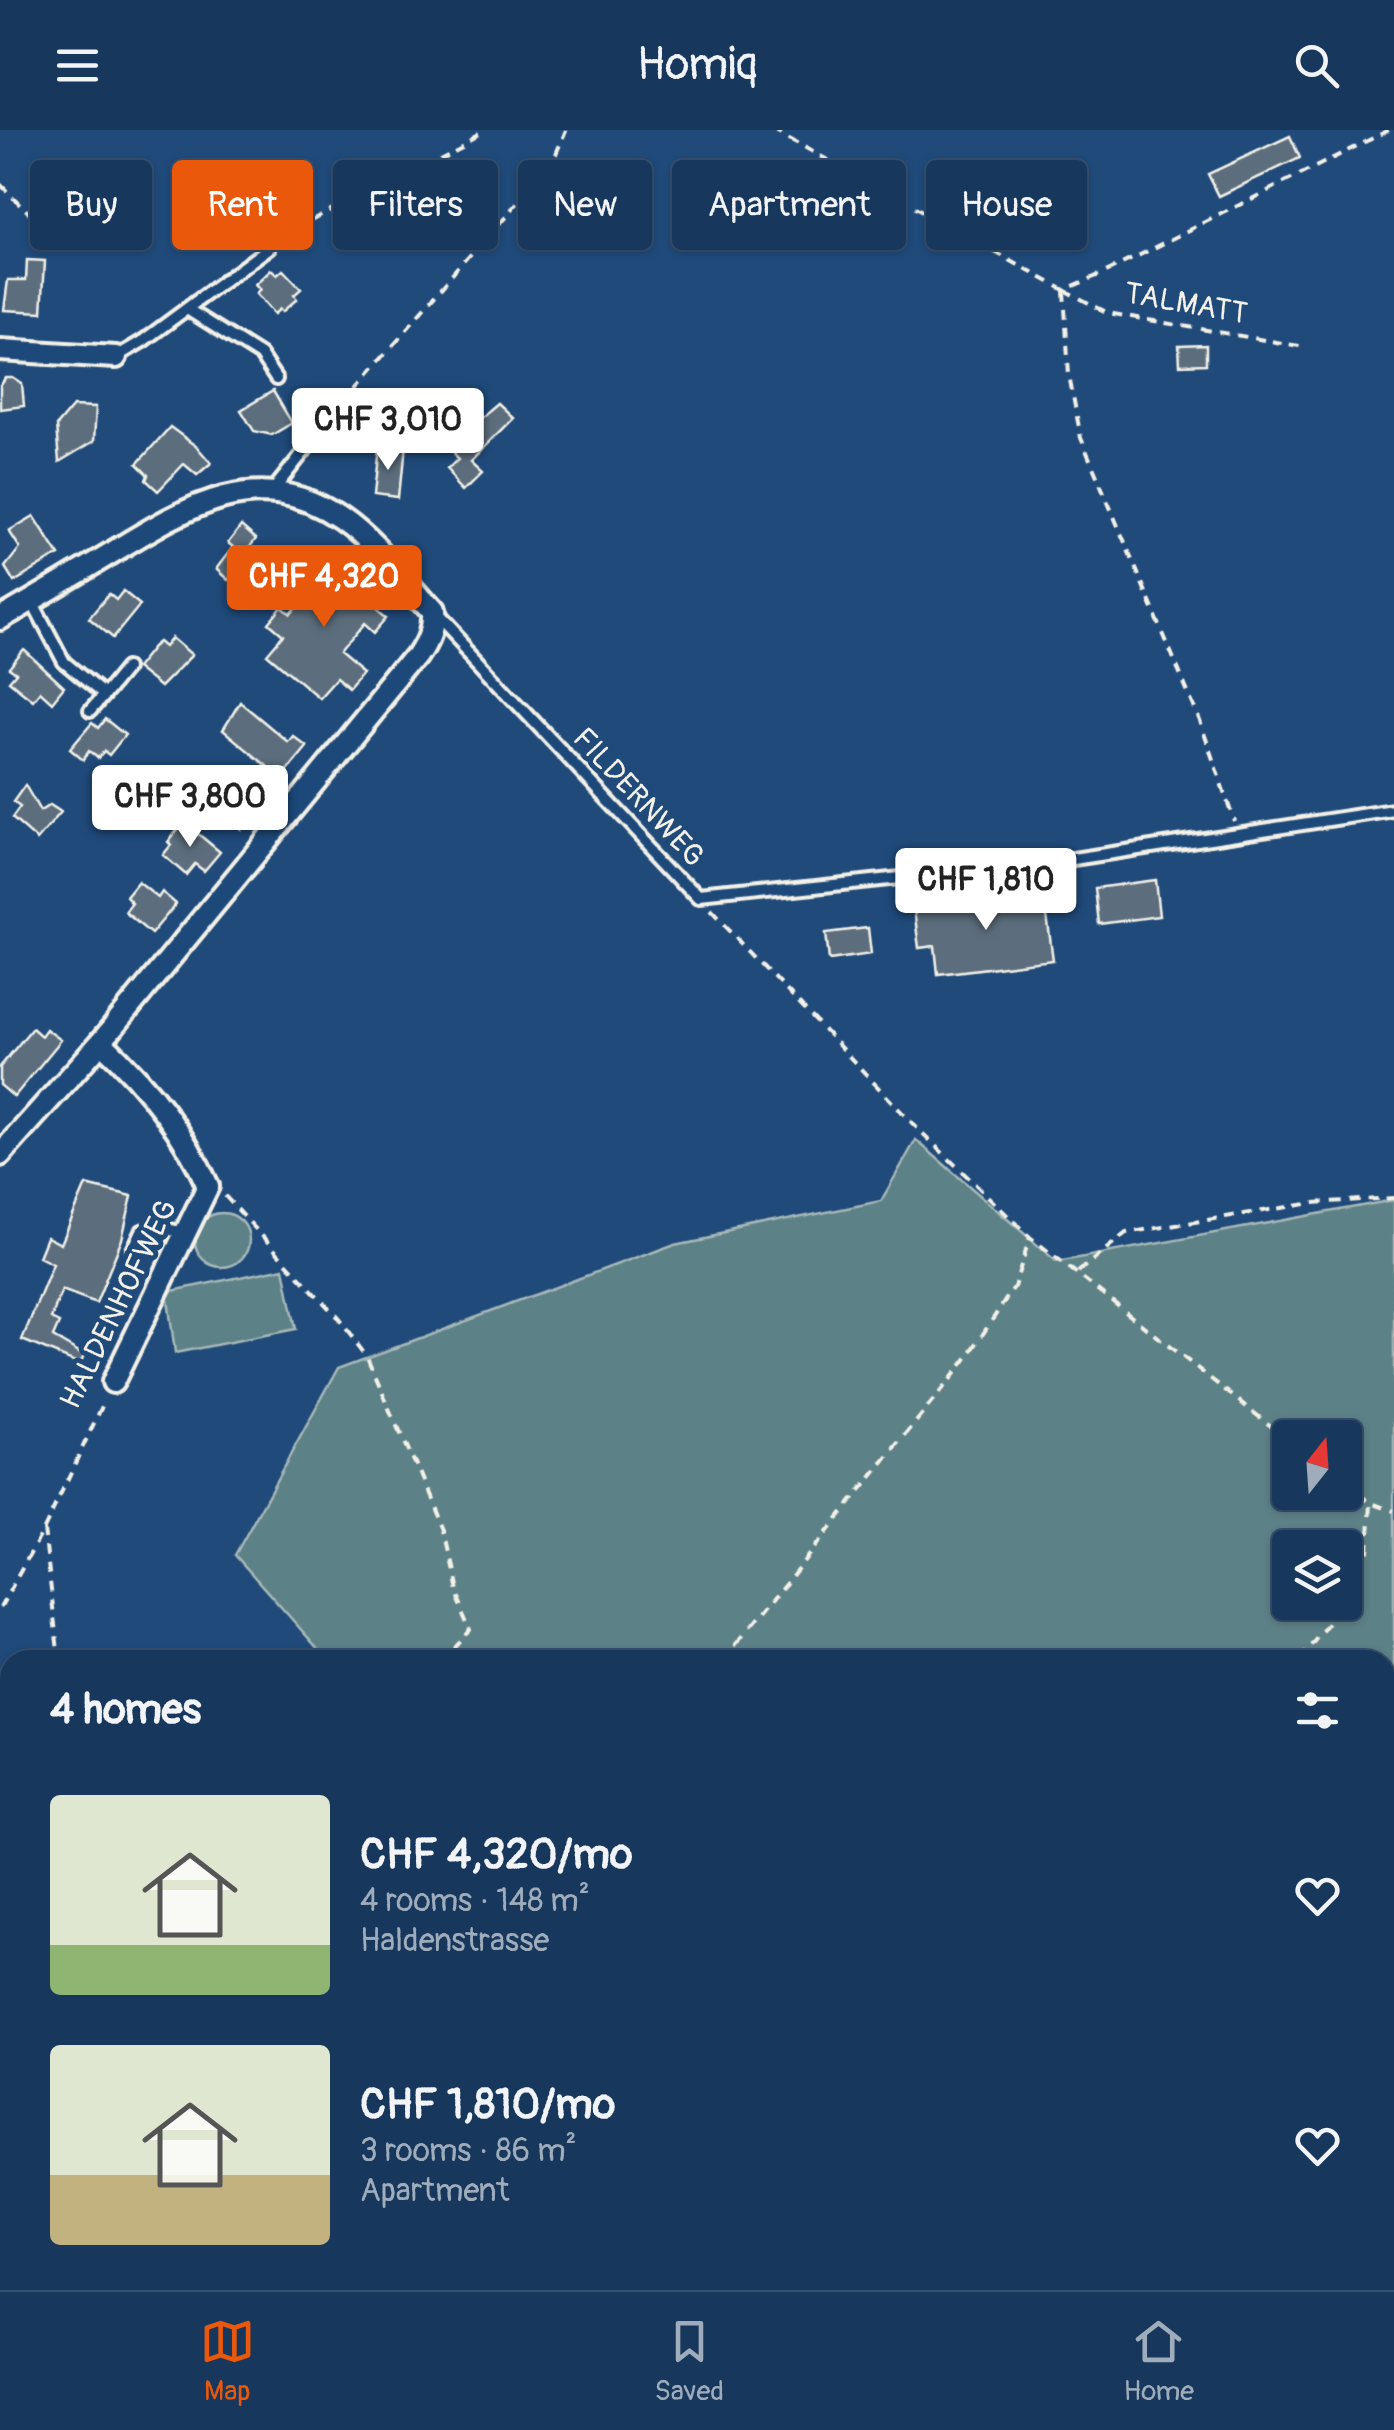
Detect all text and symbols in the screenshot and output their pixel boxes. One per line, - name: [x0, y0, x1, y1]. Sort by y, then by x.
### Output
- text: Homiq: [637, 37, 757, 93]
- icon: menu: [50, 38, 105, 93]
- icon: search: [1289, 38, 1344, 93]
- chip: Buy: [30, 160, 152, 250]
- chip: Rent: [172, 160, 313, 250]
- chip: Filters: [333, 160, 498, 250]
- chip: New: [518, 160, 652, 250]
- chip: Apartment: [672, 160, 906, 250]
- chip: House: [926, 160, 1087, 250]
- street label: TALMATT: [1122, 274, 1250, 332]
- pin: CHF 3,010: [274, 388, 502, 473]
- text: CHF 3,010: [314, 400, 462, 440]
- pin: CHF 4,320: [210, 545, 438, 630]
- text: CHF 4,320: [249, 557, 399, 597]
- street label: FILDERNWEG: [565, 720, 712, 875]
- pin: CHF 3,800: [76, 765, 304, 850]
- text: CHF 3,800: [114, 777, 266, 817]
- pin: CHF 1,810: [872, 848, 1100, 933]
- text: CHF 1,810: [917, 860, 1055, 900]
- street label: HALDENHOFWEG: [52, 1194, 185, 1415]
- north arrow: [1272, 1420, 1362, 1510]
- map controls: [1272, 1420, 1362, 1620]
- button: layers: [1272, 1530, 1362, 1620]
- icon: filters: [1290, 1683, 1345, 1738]
- text: 4 homes: [50, 1684, 201, 1736]
- text: CHF 4,320/mo: [360, 1829, 632, 1881]
- icon: home: [130, 1835, 250, 1955]
- icon: heart: [1290, 1868, 1345, 1923]
- text: 4 rooms · 148 m²: [360, 1881, 590, 1921]
- text: Haldenstrasse: [360, 1921, 549, 1961]
- text: CHF 1,810/mo: [360, 2079, 615, 2131]
- icon: home: [130, 2085, 250, 2205]
- icon: heart: [1290, 2118, 1345, 2173]
- text: 3 rooms · 86 m²: [360, 2131, 577, 2171]
- text: Apartment: [360, 2171, 509, 2211]
- tab: Map: [200, 2314, 255, 2409]
- tab: Saved: [654, 2314, 724, 2409]
- tab: Home: [1124, 2314, 1194, 2409]

